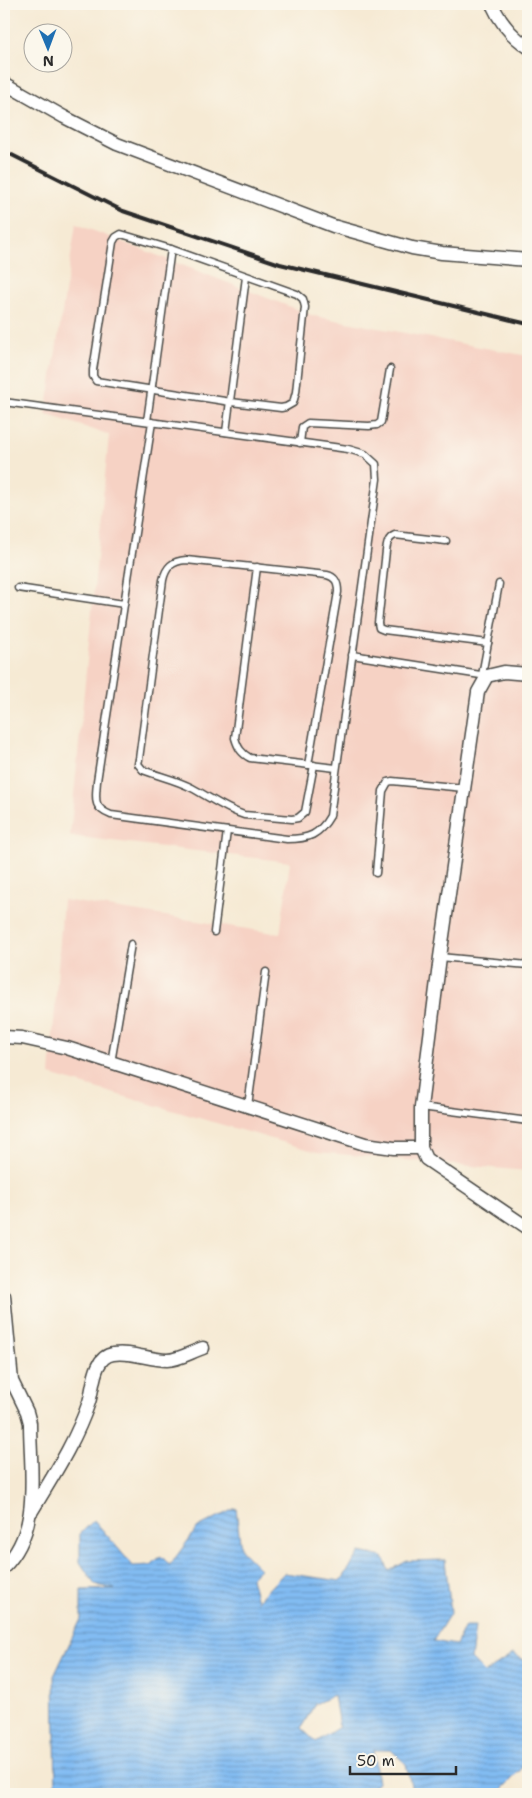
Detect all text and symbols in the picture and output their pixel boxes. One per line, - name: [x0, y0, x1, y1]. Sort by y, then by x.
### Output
- north arrow: [22, 22, 72, 72]
- text: N: [43, 52, 54, 70]
- scale bar: [350, 1743, 456, 1775]
- text: 50 m: [357, 1751, 395, 1771]

